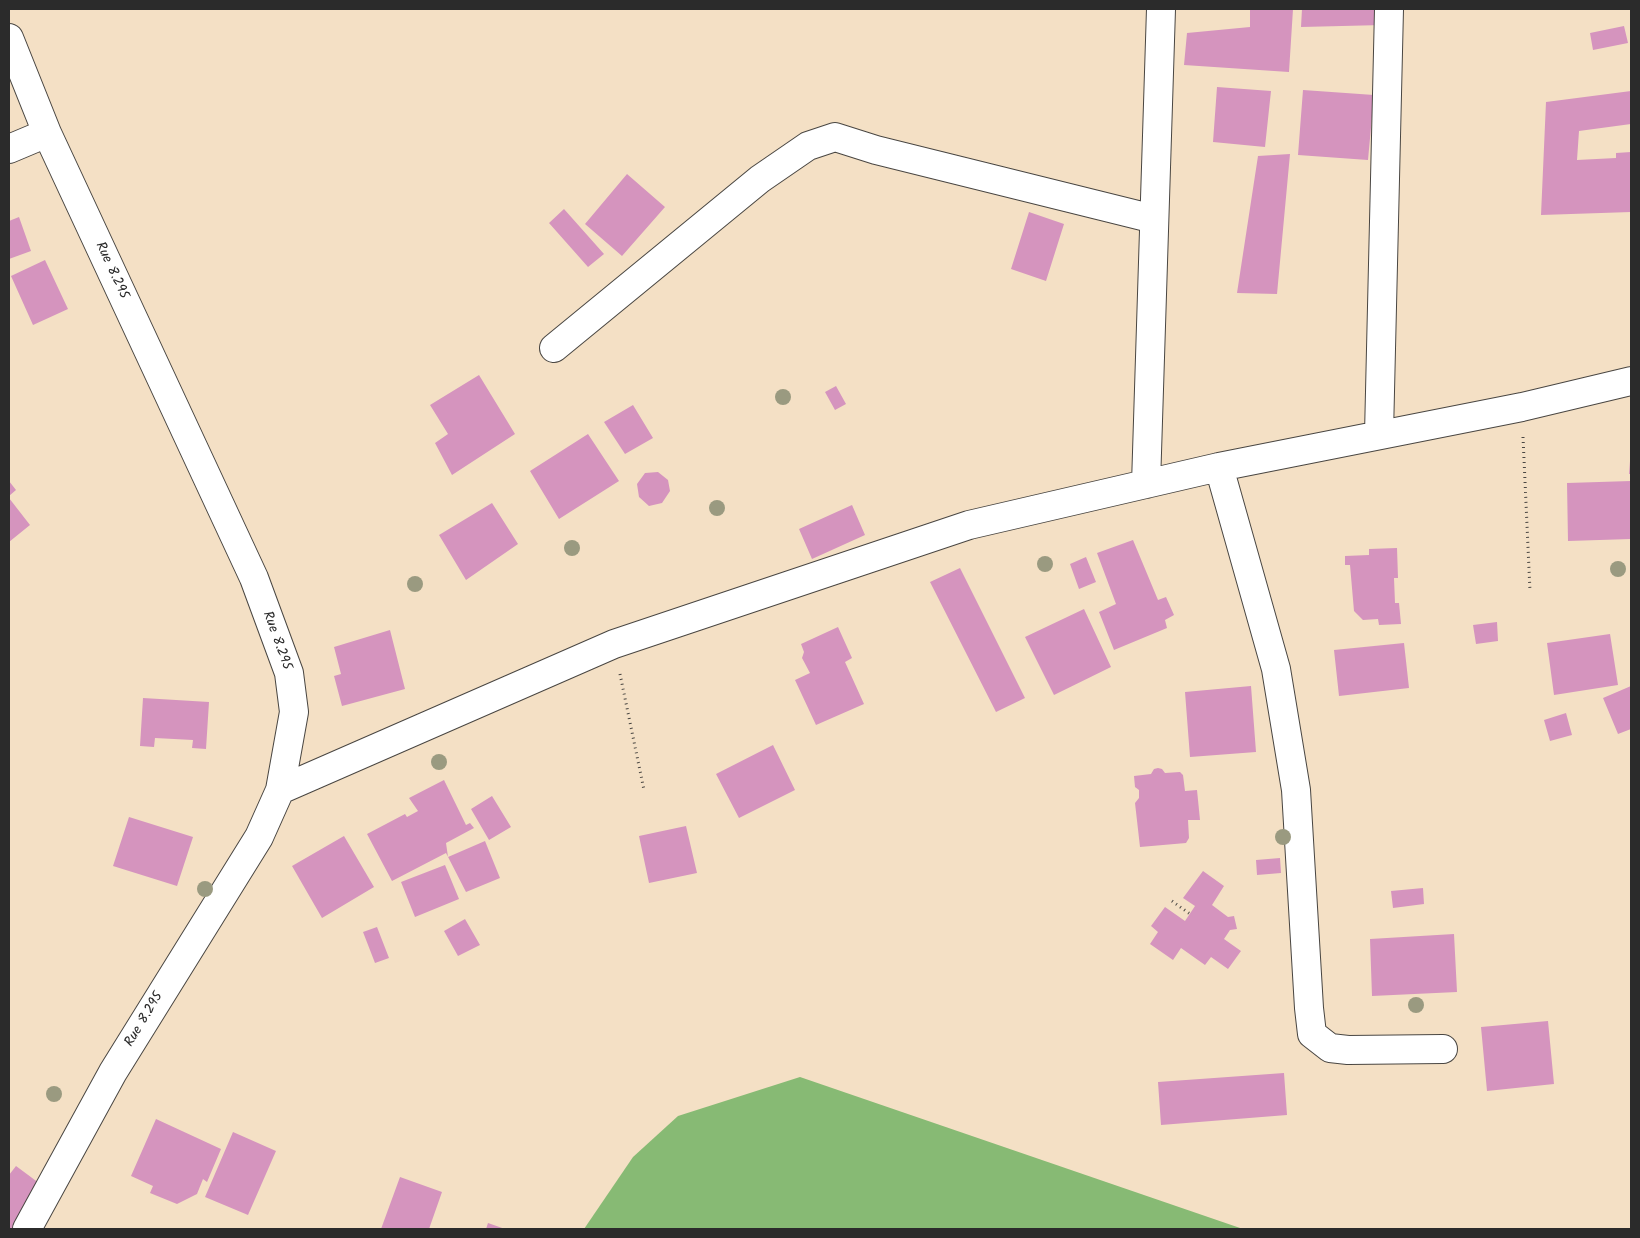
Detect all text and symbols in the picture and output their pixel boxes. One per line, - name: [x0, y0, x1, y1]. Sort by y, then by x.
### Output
- street label: Rue 8.295: [90, 240, 132, 302]
- street label: Rue 8.295: [258, 609, 294, 673]
- street label: Rue 8.295: [122, 990, 168, 1050]

